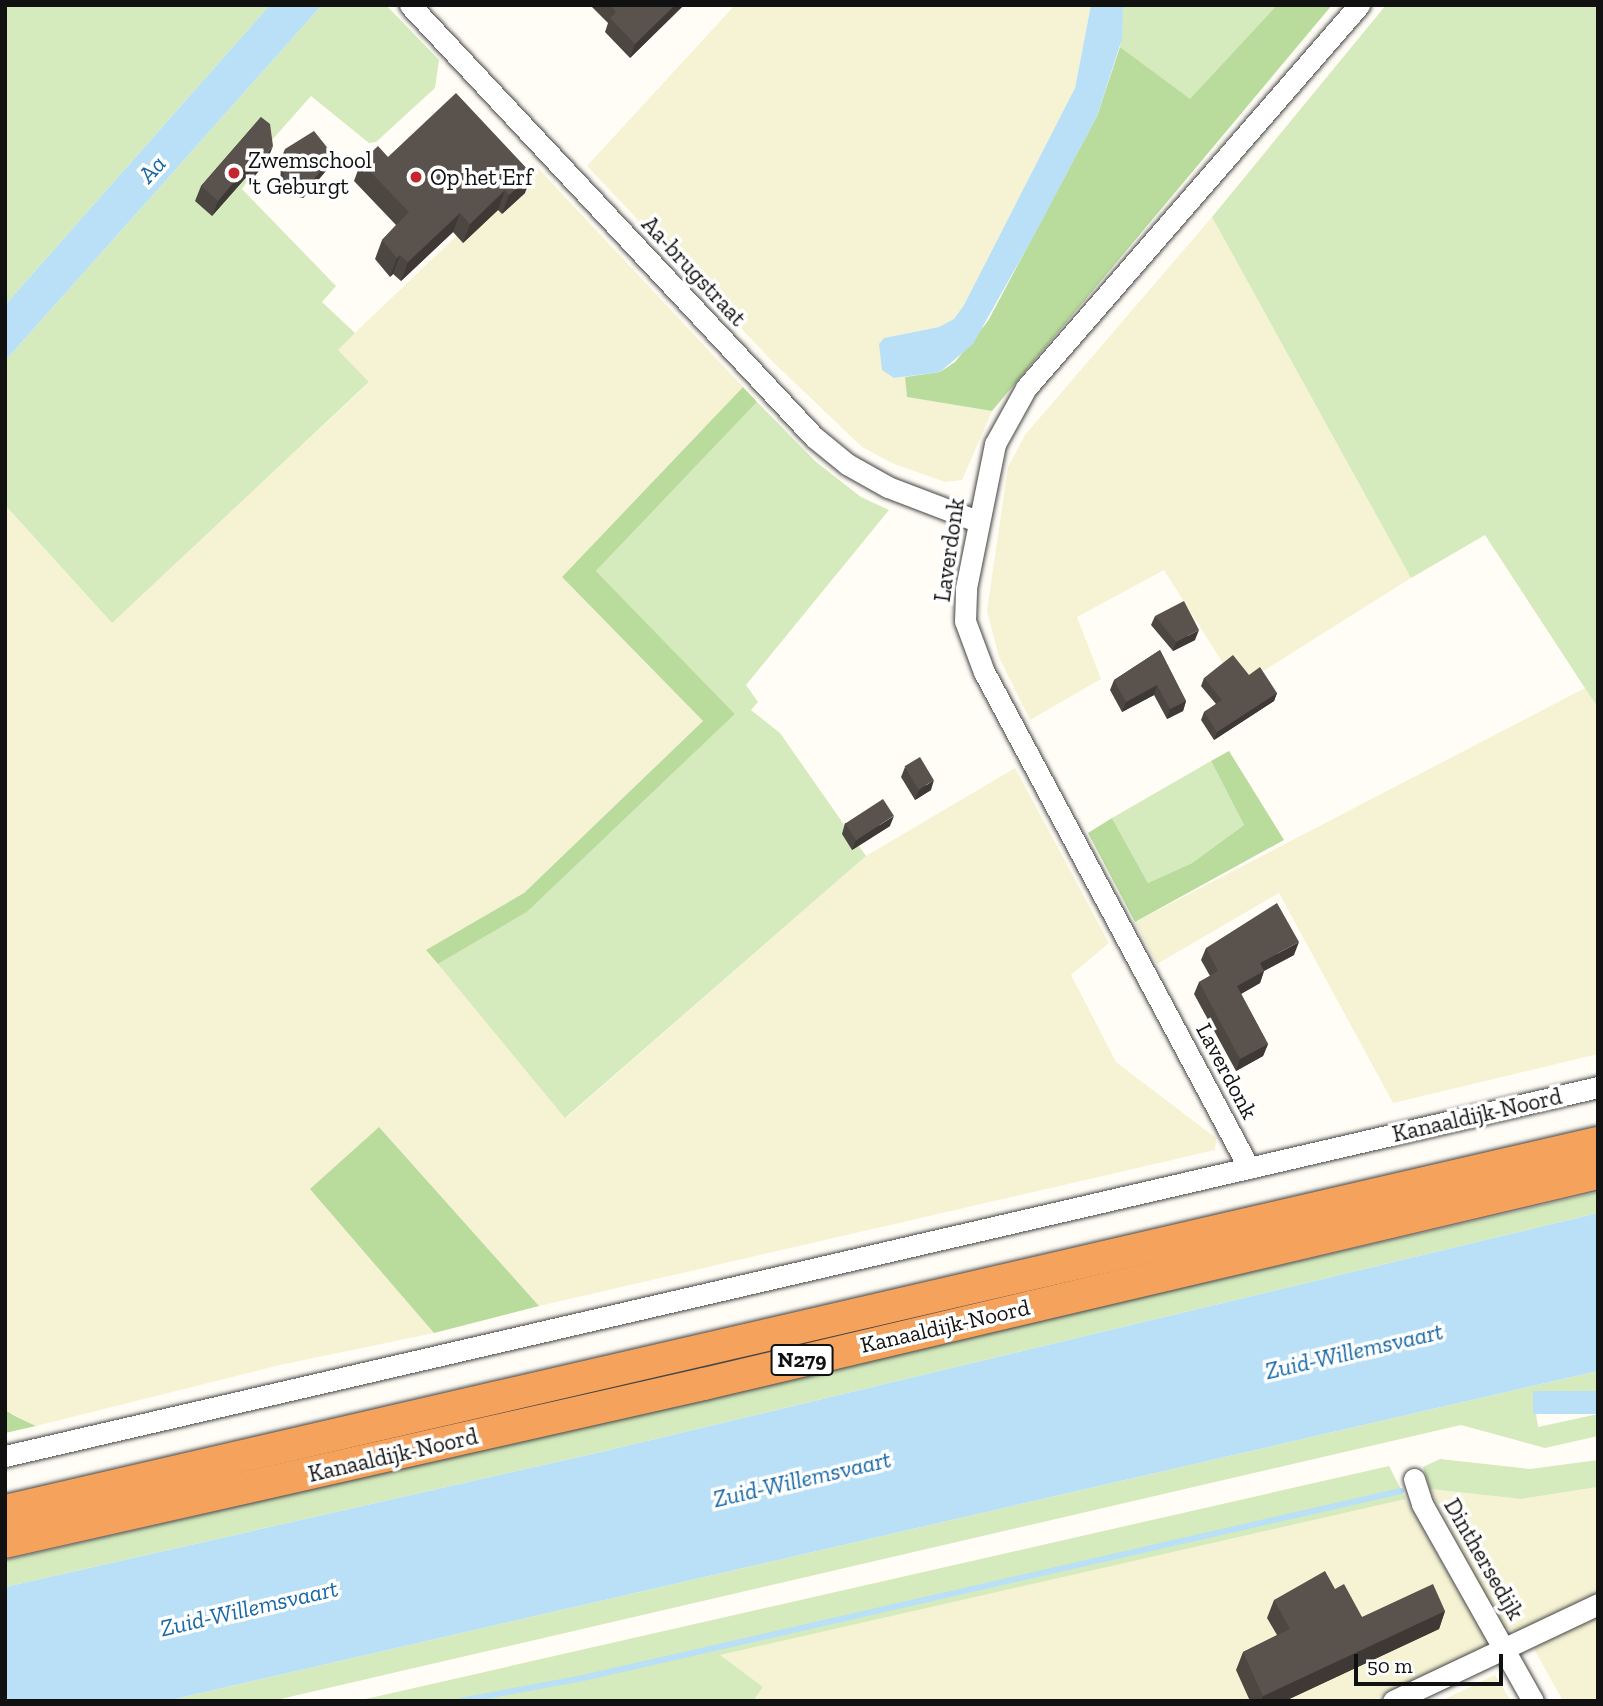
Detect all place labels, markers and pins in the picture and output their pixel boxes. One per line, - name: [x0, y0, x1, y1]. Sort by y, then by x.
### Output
- place label: Zwemschool 't Geburgt: [248, 146, 372, 200]
- place label: Op het Erf: [430, 163, 533, 191]
- marker: Zwemschool 't Geburgt: [226, 165, 242, 181]
- marker: Op het Erf: [408, 169, 424, 185]

